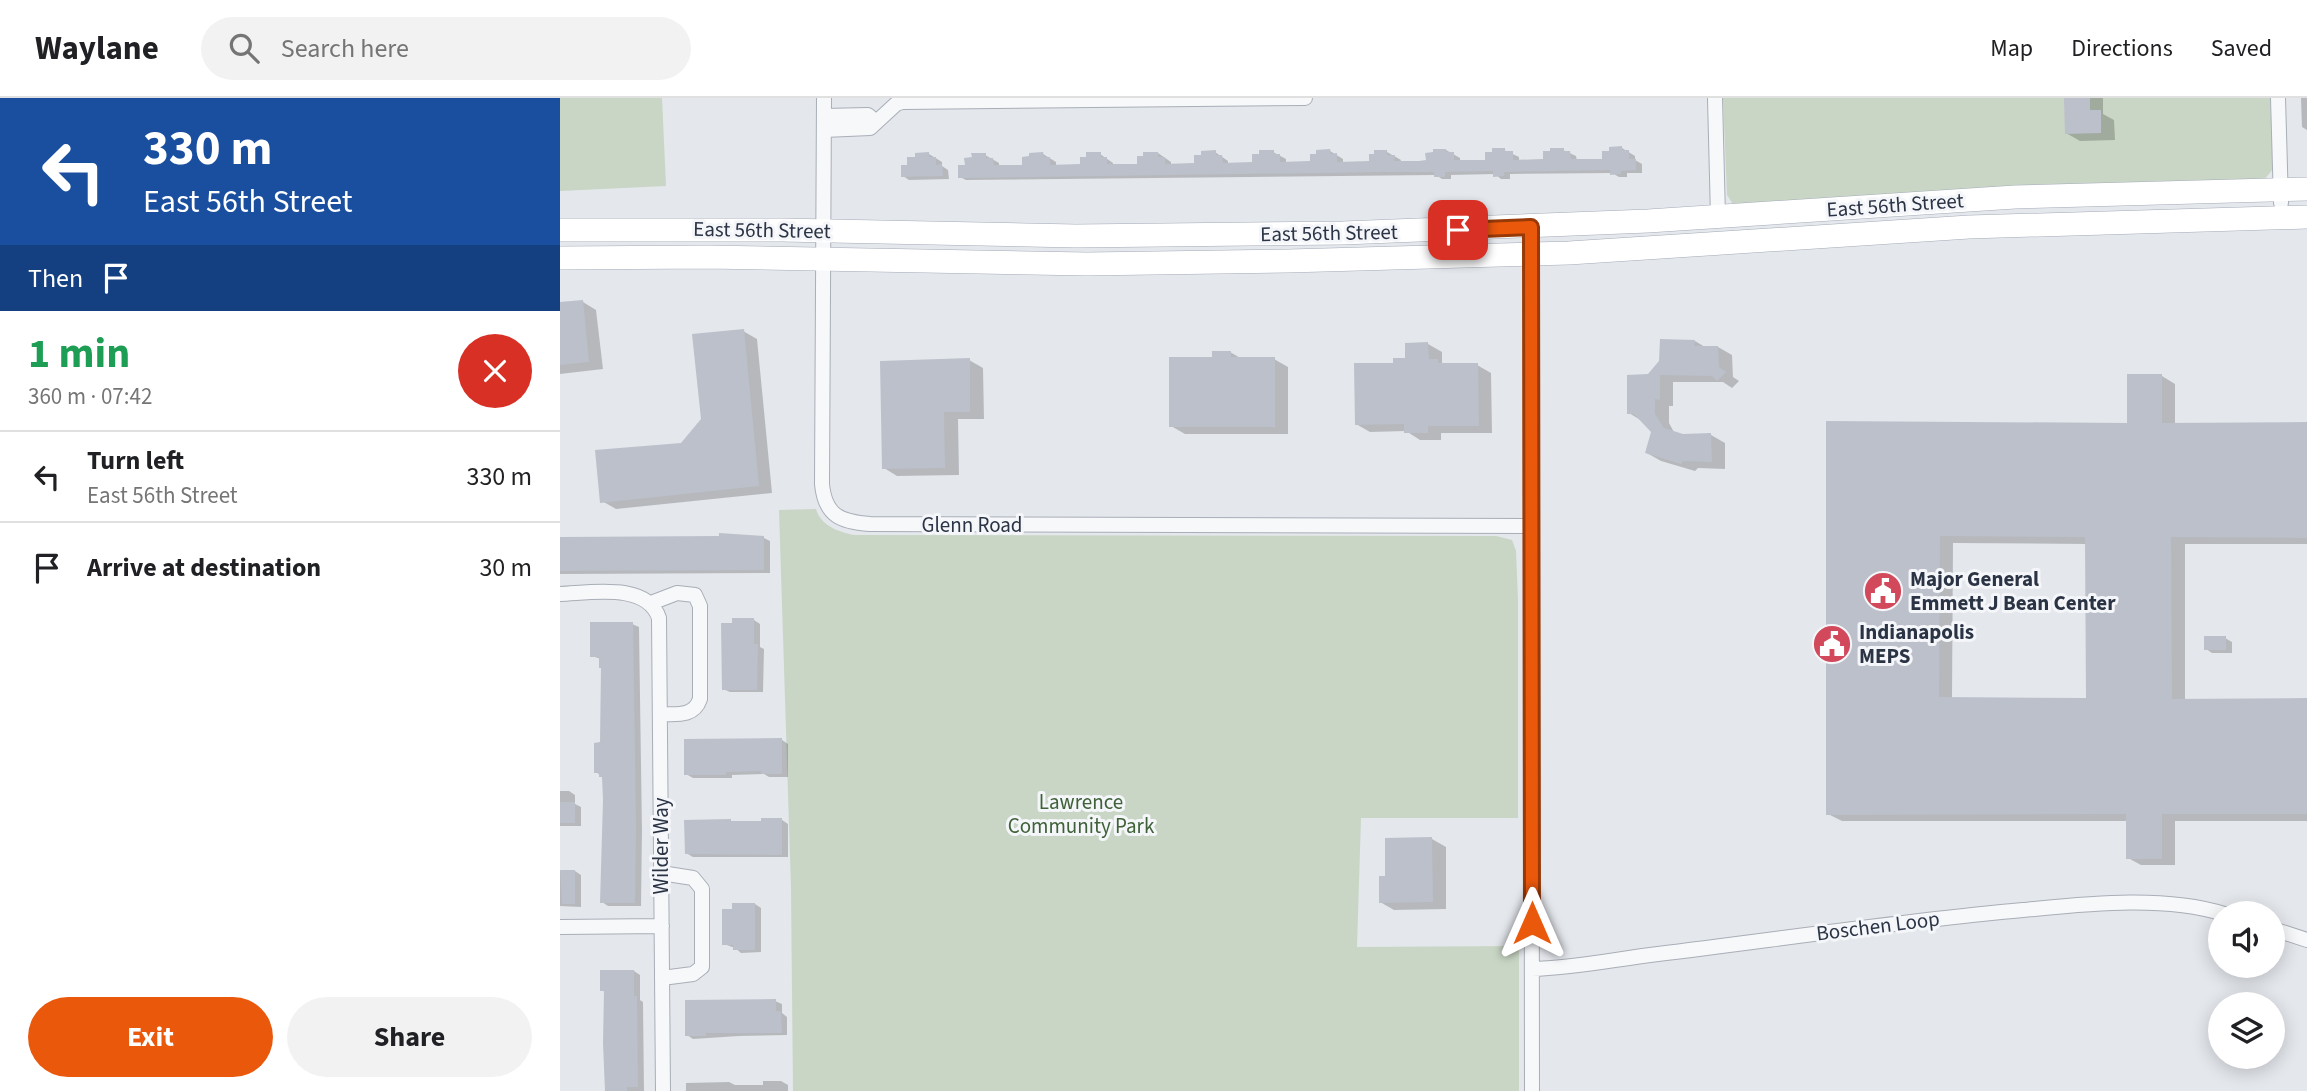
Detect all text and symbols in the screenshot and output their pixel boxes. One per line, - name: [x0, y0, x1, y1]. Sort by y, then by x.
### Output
- search box: [201, 17, 691, 80]
- text: Waylane: [35, 25, 159, 72]
- icon: search: [225, 29, 263, 67]
- text: Search here: [281, 30, 409, 67]
- text: Map: [1990, 31, 2033, 66]
- text: Directions: [2071, 31, 2173, 66]
- text: Saved: [2211, 31, 2272, 66]
- text: 330 m: [143, 114, 272, 184]
- icon: left: [28, 126, 119, 217]
- text: East 56th Street: [143, 179, 353, 225]
- street label: East 56th Street: [1825, 185, 1965, 225]
- pin: [1428, 200, 1488, 260]
- icon: arrive: [1439, 211, 1477, 249]
- street label: East 56th Street: [693, 214, 831, 246]
- street label: East 56th Street: [1260, 217, 1398, 249]
- icon: arrive: [97, 259, 135, 297]
- text: Then: [28, 260, 83, 297]
- text: 1 min: [28, 324, 130, 384]
- button: close: [458, 334, 532, 408]
- text: 360 m · 07:42: [28, 380, 152, 413]
- text: Turn left: [87, 442, 184, 479]
- icon: left: [28, 458, 66, 496]
- text: 330 m: [466, 458, 532, 495]
- text: East 56th Street: [87, 479, 238, 512]
- street label: Glenn Road: [922, 510, 1022, 540]
- icon: arrive: [28, 549, 66, 587]
- text: Arrive at destination: [87, 549, 321, 586]
- text: 30 m: [479, 549, 532, 586]
- place label: Major General Emmett J Bean Center: [1910, 564, 2116, 618]
- public building icon: Major General Emmett J Bean Center: [1862, 570, 1904, 612]
- place label: Indianapolis MEPS: [1859, 617, 1974, 671]
- public building icon: Indianapolis MEPS: [1811, 623, 1853, 665]
- park label: Lawrence Community Park: [1008, 787, 1155, 841]
- street label: Wilder Way: [646, 797, 676, 895]
- position arrow: [1495, 886, 1569, 960]
- map controls: [2208, 901, 2285, 1069]
- button: sound: [2208, 901, 2285, 978]
- street label: Boschen Loop: [1815, 904, 1941, 948]
- button: layers: [2208, 992, 2285, 1069]
- button: Exit: [28, 997, 273, 1077]
- button: Share: [287, 997, 532, 1077]

